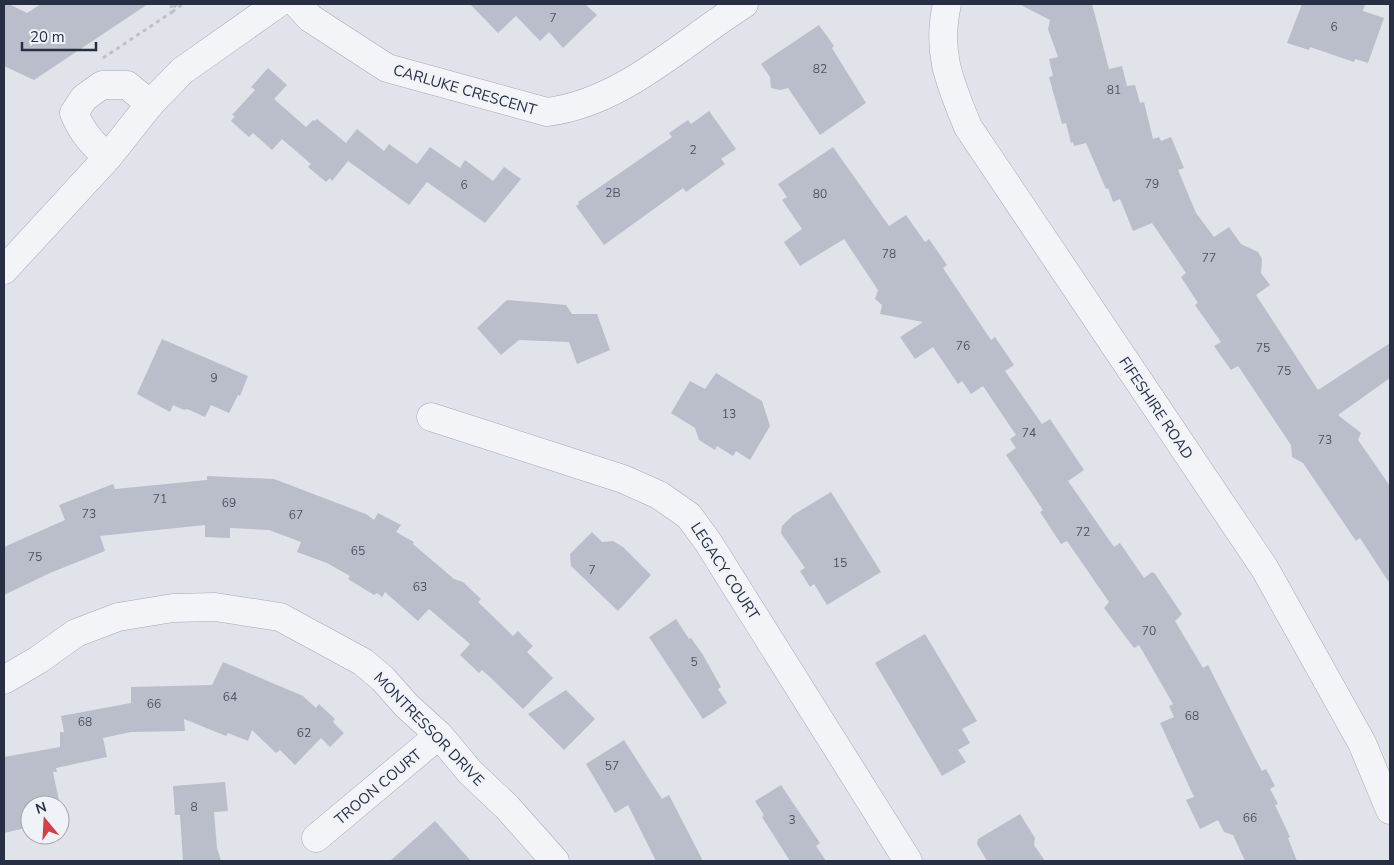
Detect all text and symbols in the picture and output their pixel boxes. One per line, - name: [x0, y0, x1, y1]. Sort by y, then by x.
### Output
- house number: 7: [549, 10, 557, 26]
- house number: 6: [1330, 19, 1338, 35]
- scale bar: [22, 20, 96, 52]
- text: 20 m: [30, 27, 65, 47]
- street label: CARLUKE CRESCENT: [391, 60, 539, 120]
- house number: 82: [813, 61, 827, 77]
- house number: 81: [1107, 82, 1121, 98]
- house number: 2: [689, 142, 697, 158]
- house number: 79: [1145, 176, 1159, 192]
- house number: 6: [460, 177, 468, 193]
- house number: 2B: [605, 185, 621, 201]
- house number: 80: [813, 186, 827, 202]
- house number: 78: [882, 246, 896, 262]
- house number: 77: [1202, 250, 1216, 266]
- house number: 76: [956, 338, 970, 354]
- house number: 75: [1256, 340, 1270, 356]
- street label: FIFESHIRE ROAD: [1114, 353, 1198, 463]
- house number: 75: [1277, 363, 1291, 379]
- house number: 9: [210, 370, 218, 386]
- house number: 13: [722, 406, 736, 422]
- house number: 74: [1022, 425, 1036, 441]
- house number: 73: [1318, 432, 1332, 448]
- house number: 71: [153, 491, 167, 507]
- house number: 69: [222, 495, 236, 511]
- house number: 73: [82, 506, 96, 522]
- house number: 67: [289, 507, 303, 523]
- street label: LEGACY COURT: [686, 519, 764, 623]
- house number: 72: [1076, 524, 1090, 540]
- house number: 65: [351, 543, 365, 559]
- house number: 75: [28, 549, 42, 565]
- house number: 15: [833, 555, 847, 571]
- house number: 7: [588, 562, 596, 578]
- house number: 63: [413, 579, 427, 595]
- house number: 70: [1142, 623, 1156, 639]
- house number: 5: [690, 654, 698, 670]
- street label: MONTRESSOR DRIVE: [369, 668, 489, 790]
- house number: 64: [223, 689, 237, 705]
- house number: 66: [147, 696, 161, 712]
- house number: 68: [1185, 708, 1199, 724]
- house number: 68: [78, 714, 92, 730]
- house number: 62: [297, 725, 311, 741]
- street label: TROON COURT: [330, 745, 426, 829]
- house number: 57: [605, 758, 619, 774]
- north arrow: [20, 795, 70, 845]
- text: N: [33, 797, 49, 819]
- house number: 8: [190, 799, 198, 815]
- house number: 66: [1243, 810, 1257, 826]
- house number: 3: [788, 812, 796, 828]

